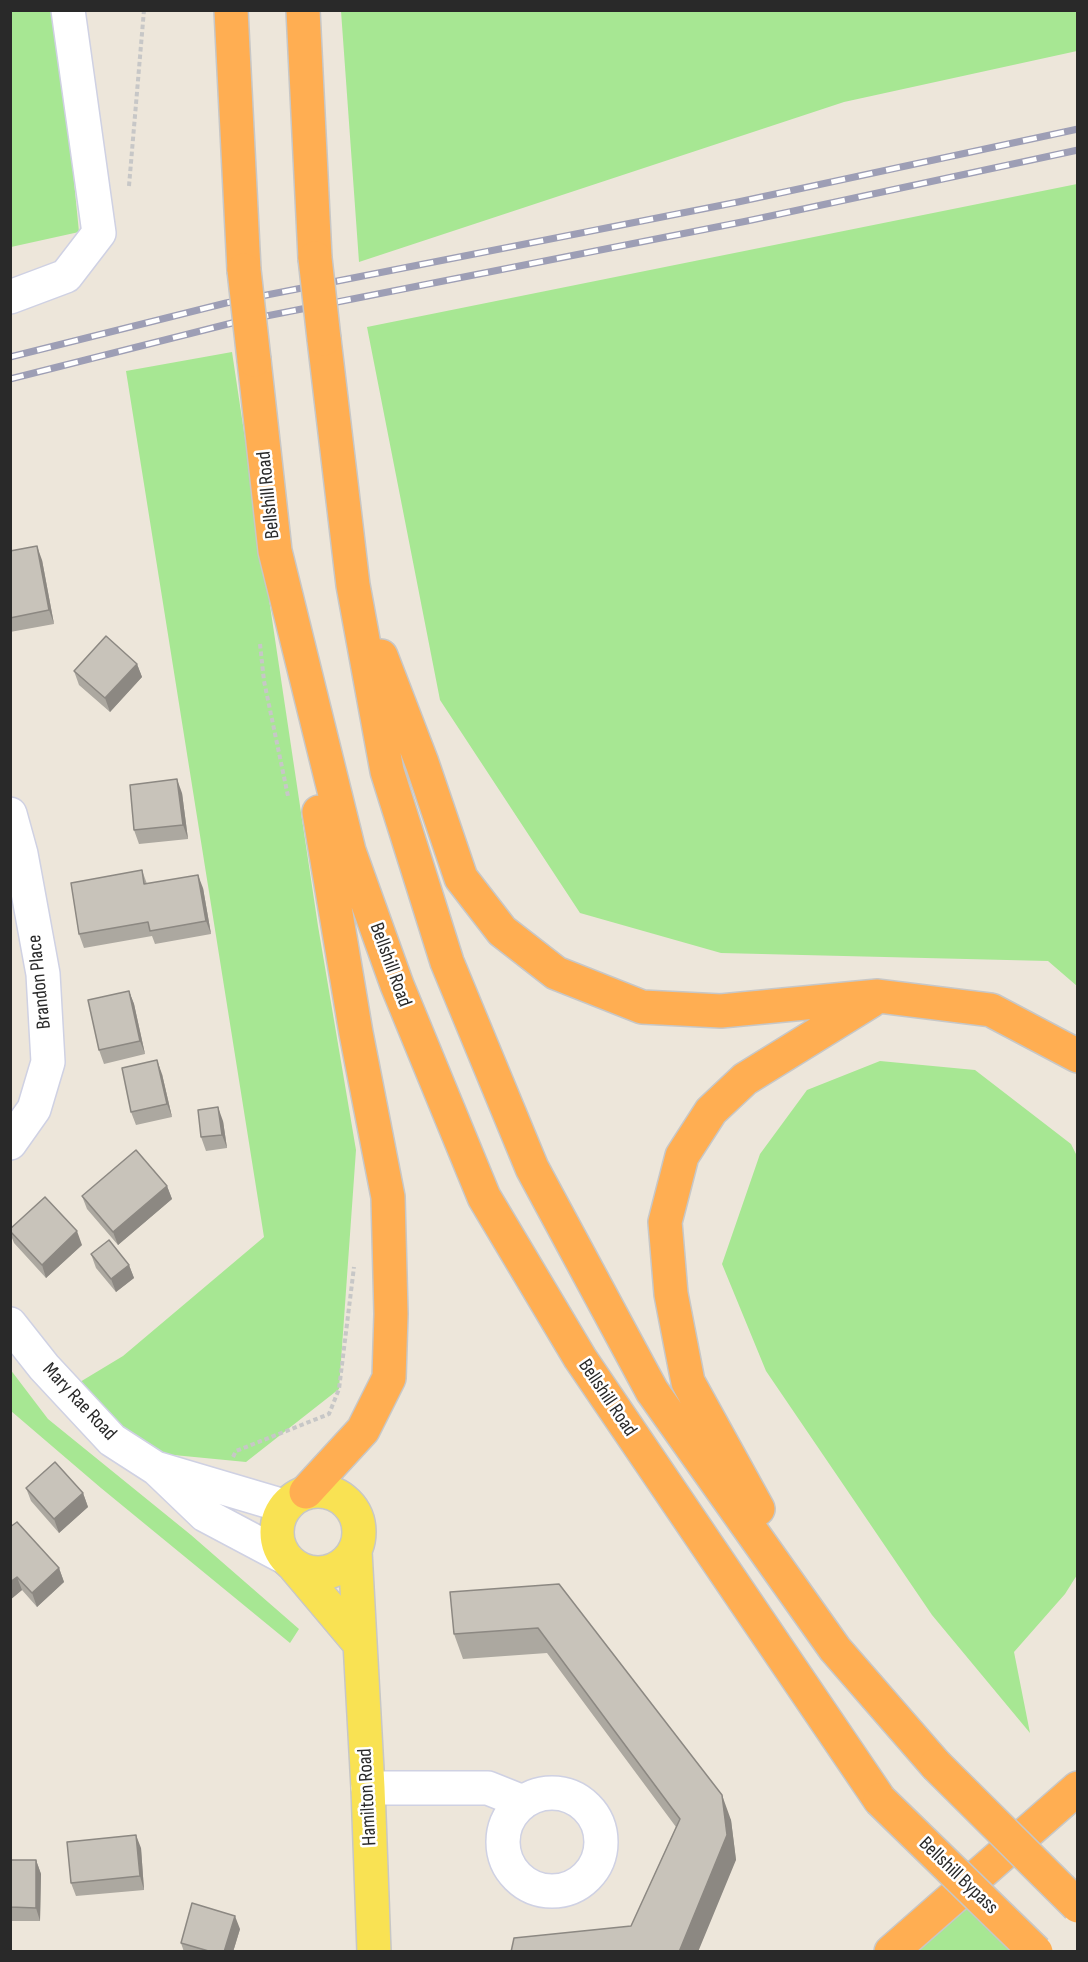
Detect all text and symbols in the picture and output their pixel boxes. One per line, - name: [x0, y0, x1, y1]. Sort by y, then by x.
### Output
- street label: Bellshill Road: [252, 450, 286, 540]
- street label: Bellshill Road: [364, 920, 416, 1010]
- street label: Brandon Place: [23, 934, 57, 1030]
- street label: Bellshill Road: [573, 1355, 641, 1441]
- street label: Mary Rae Road: [37, 1358, 121, 1446]
- street label: Hamilton Road: [353, 1748, 383, 1846]
- street label: Bellshill Bypass: [913, 1832, 1003, 1920]

